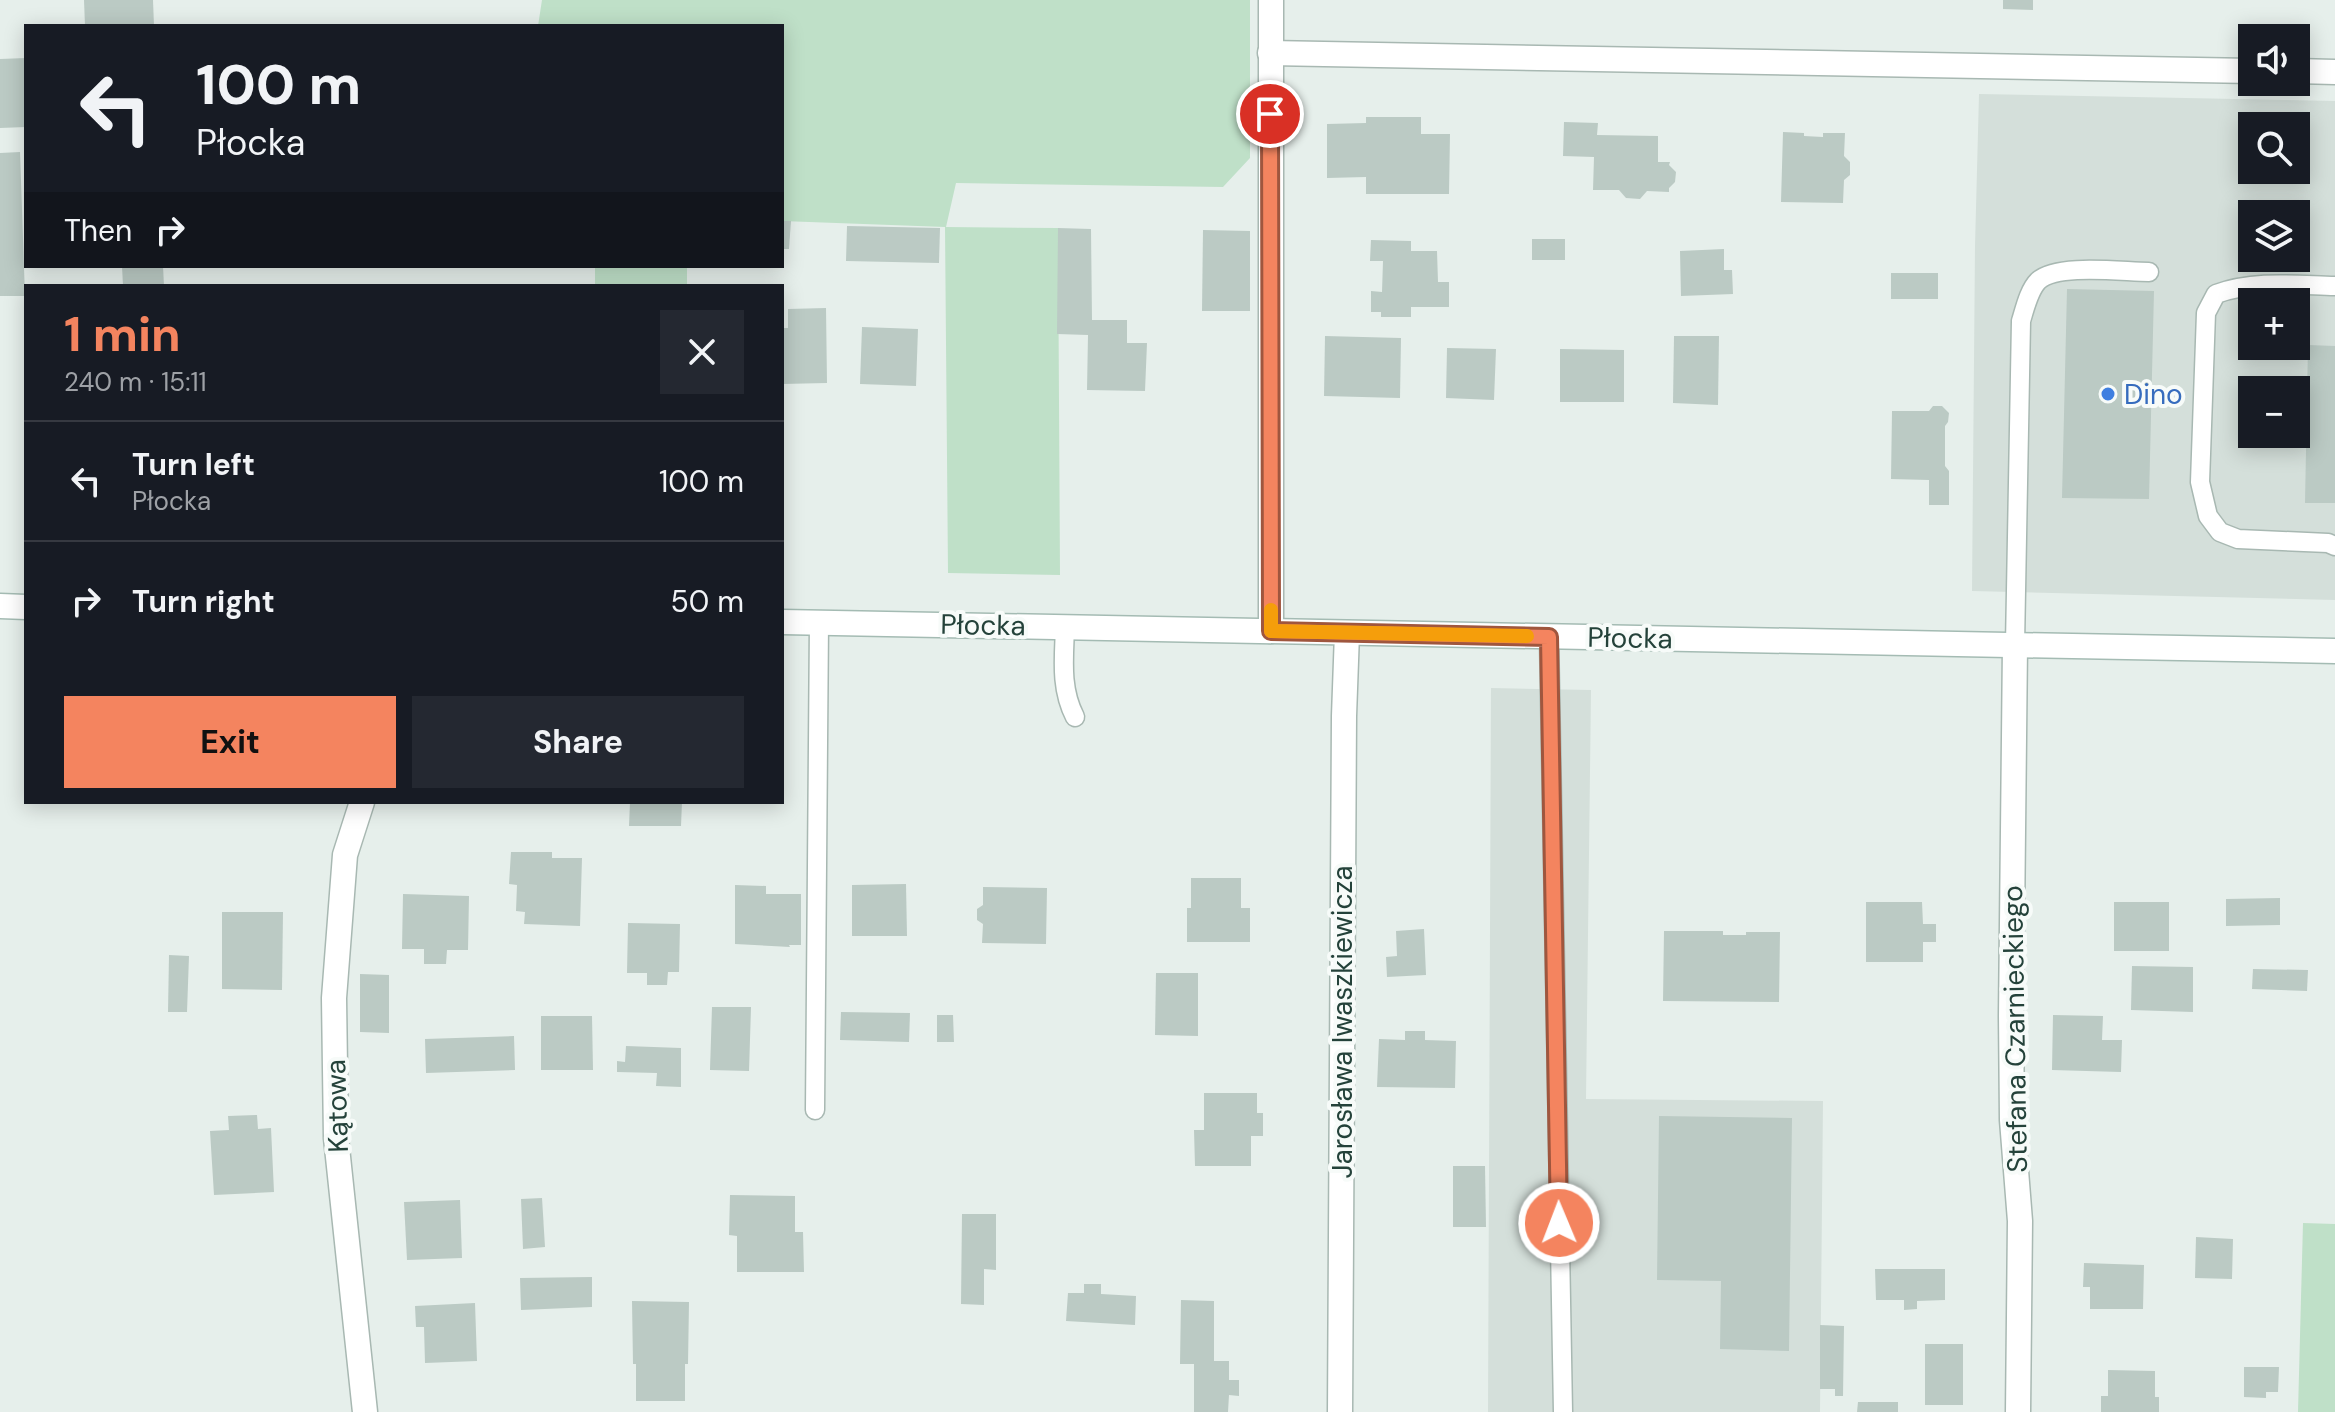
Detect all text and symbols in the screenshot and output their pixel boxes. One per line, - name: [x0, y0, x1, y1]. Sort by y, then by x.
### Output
- map controls: [2238, 24, 2310, 448]
- button: sound: [2238, 24, 2310, 96]
- text: 100 m: [196, 48, 361, 121]
- icon: left: [64, 56, 168, 160]
- pin: [1236, 80, 1304, 148]
- icon: arrive: [1248, 92, 1292, 136]
- button: search: [2238, 112, 2310, 184]
- text: Płocka: [196, 119, 305, 166]
- button: layers: [2238, 200, 2310, 272]
- icon: right: [148, 208, 192, 252]
- text: Then: [64, 211, 132, 250]
- button: +: [2238, 288, 2310, 360]
- text: 1 min: [64, 303, 181, 366]
- button: close: [660, 310, 744, 394]
- text: 240 m · 15:11: [64, 365, 207, 399]
- place label: Dino: [2124, 376, 2183, 413]
- button: −: [2238, 376, 2310, 448]
- marker: Dino: [2099, 385, 2117, 403]
- text: Turn left: [132, 445, 255, 484]
- icon: left: [64, 459, 108, 503]
- text: 100 m: [659, 462, 744, 501]
- text: Płocka: [132, 484, 211, 518]
- icon: right: [64, 579, 108, 623]
- text: Turn right: [132, 582, 275, 621]
- text: 50 m: [670, 582, 744, 621]
- street label: Płocka: [940, 606, 1026, 644]
- street label: Płocka: [1587, 619, 1673, 657]
- button: Exit: [64, 696, 396, 788]
- button: Share: [412, 696, 744, 788]
- street label: Jarosława Iwaszkiewicza: [1324, 865, 1361, 1179]
- street label: Stefana Czarnieckiego: [1994, 885, 2036, 1173]
- street label: Kątowa: [317, 1059, 357, 1153]
- position arrow: [1517, 1181, 1601, 1265]

